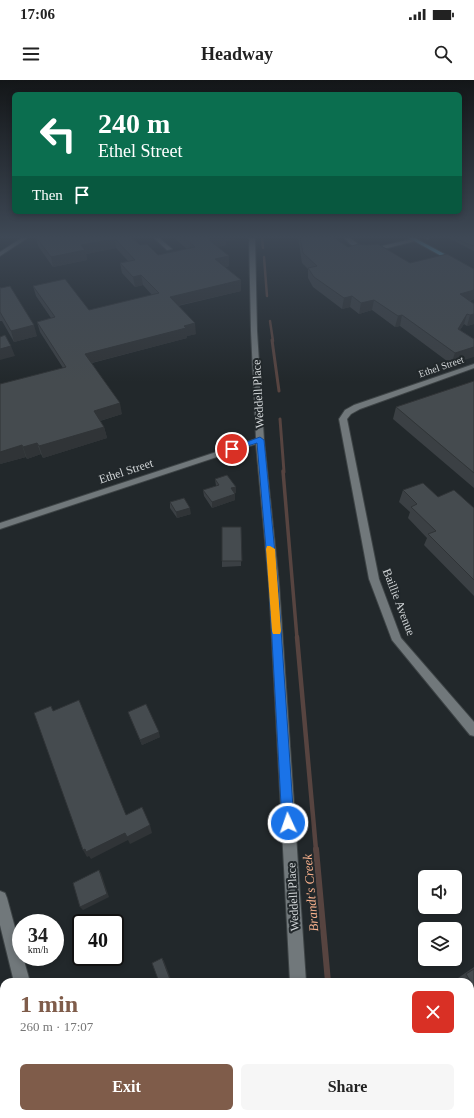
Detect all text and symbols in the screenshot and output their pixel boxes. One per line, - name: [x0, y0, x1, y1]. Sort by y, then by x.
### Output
- text: 17:06: [20, 6, 55, 22]
- icon: menu: [20, 43, 42, 65]
- icon: search: [432, 43, 454, 65]
- text: Headway: [201, 44, 273, 64]
- icon: left: [32, 108, 84, 160]
- text: 240 m: [98, 108, 170, 139]
- text: Ethel Street: [98, 141, 182, 161]
- icon: arrive: [71, 184, 93, 206]
- text: Then: [32, 187, 63, 203]
- street label: Ethel Street: [417, 354, 465, 379]
- street label: Weddell Place: [249, 359, 267, 429]
- pin: [215, 432, 249, 466]
- icon: arrive: [221, 438, 243, 460]
- street label: Ethel Street: [97, 455, 156, 486]
- street label: Baillie Avenue: [380, 566, 418, 638]
- position arrow: [267, 802, 309, 844]
- water label: Brandt's Creek: [300, 853, 321, 932]
- street label: Weddell Place: [284, 862, 302, 932]
- map controls: [418, 870, 462, 966]
- button: sound: [418, 870, 462, 914]
- speed limit sign: 40: [72, 914, 124, 966]
- button: layers: [418, 922, 462, 966]
- text: 34: [28, 924, 48, 946]
- text: km/h: [28, 944, 48, 955]
- text: 1 min: [20, 991, 78, 1017]
- button: close: [412, 991, 454, 1033]
- text: 260 m · 17:07: [20, 1019, 93, 1034]
- button: Exit: [20, 1064, 233, 1110]
- button: Share: [241, 1064, 454, 1110]

